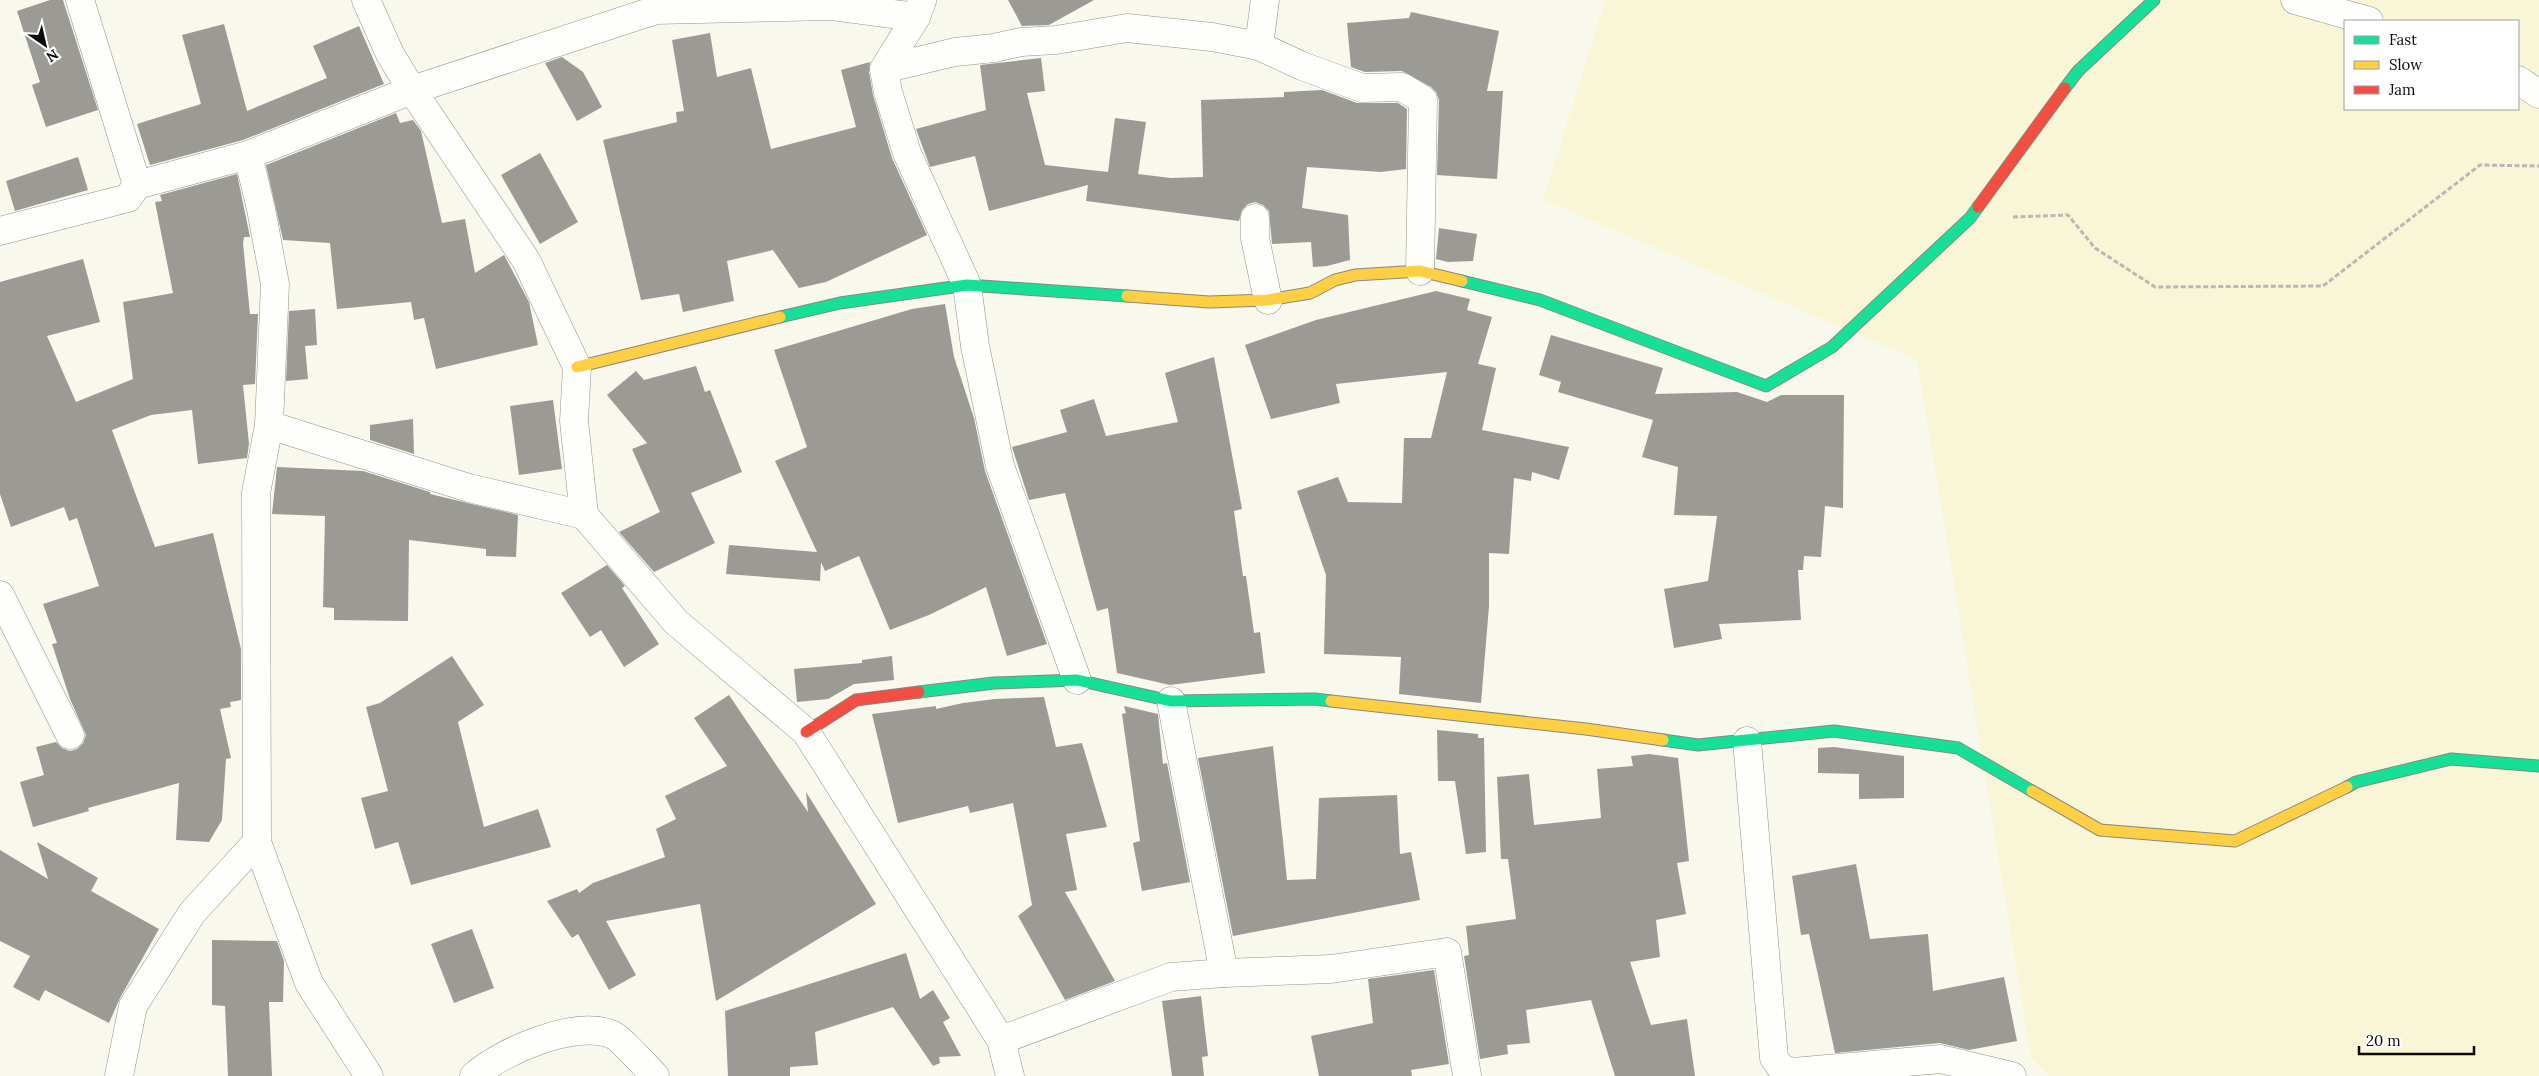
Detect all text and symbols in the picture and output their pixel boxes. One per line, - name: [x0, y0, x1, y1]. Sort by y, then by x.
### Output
- north arrow: [20, 20, 70, 70]
- legend: [2344, 20, 2519, 110]
- text: Fast: [2389, 30, 2417, 49]
- text: N: [43, 45, 62, 66]
- text: Slow: [2389, 55, 2422, 74]
- text: Jam: [2388, 80, 2416, 99]
- scale bar: [2359, 1024, 2474, 1056]
- text: 20 m: [2366, 1031, 2401, 1050]

